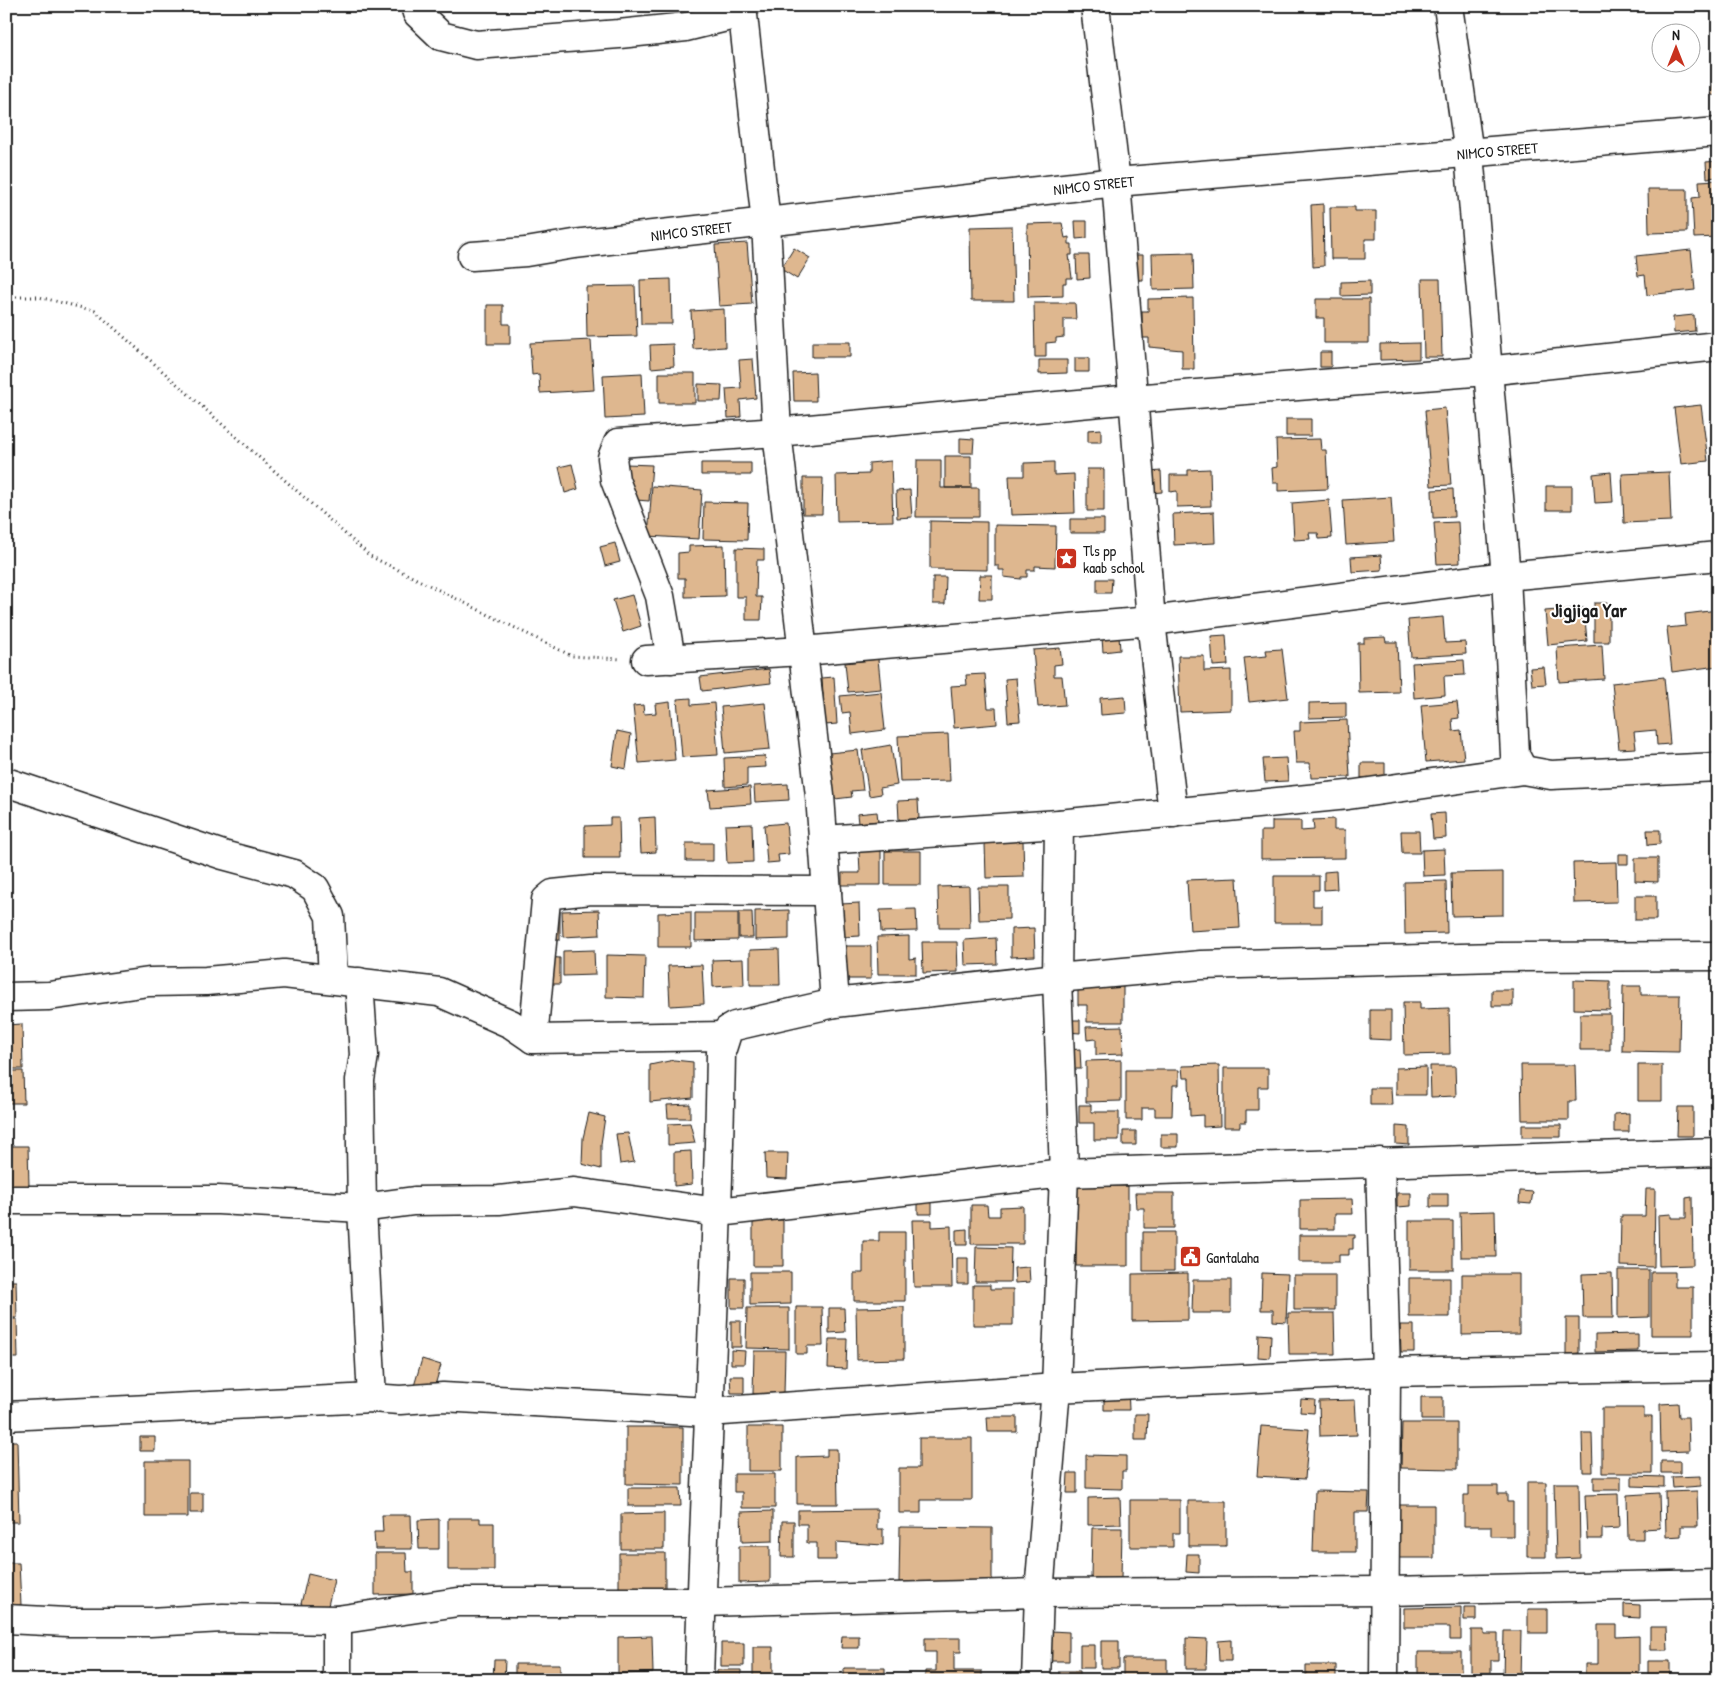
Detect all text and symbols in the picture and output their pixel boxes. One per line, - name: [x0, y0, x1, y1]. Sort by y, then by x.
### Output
- north arrow: [1652, 22, 1702, 72]
- text: N: [1672, 25, 1680, 44]
- street label: NIMCO STREET: [1456, 136, 1540, 164]
- street label: NIMCO STREET: [1052, 170, 1136, 200]
- street label: NIMCO STREET: [650, 215, 734, 246]
- place label: Tls pp kaab school: [1083, 540, 1145, 578]
- place icon: Tls pp kaab school: [1055, 547, 1079, 571]
- district label: Jigjiga Yar: [1551, 596, 1627, 624]
- public building icon: Gantalaha: [1178, 1245, 1202, 1269]
- place label: Gantalaha: [1206, 1247, 1259, 1268]

